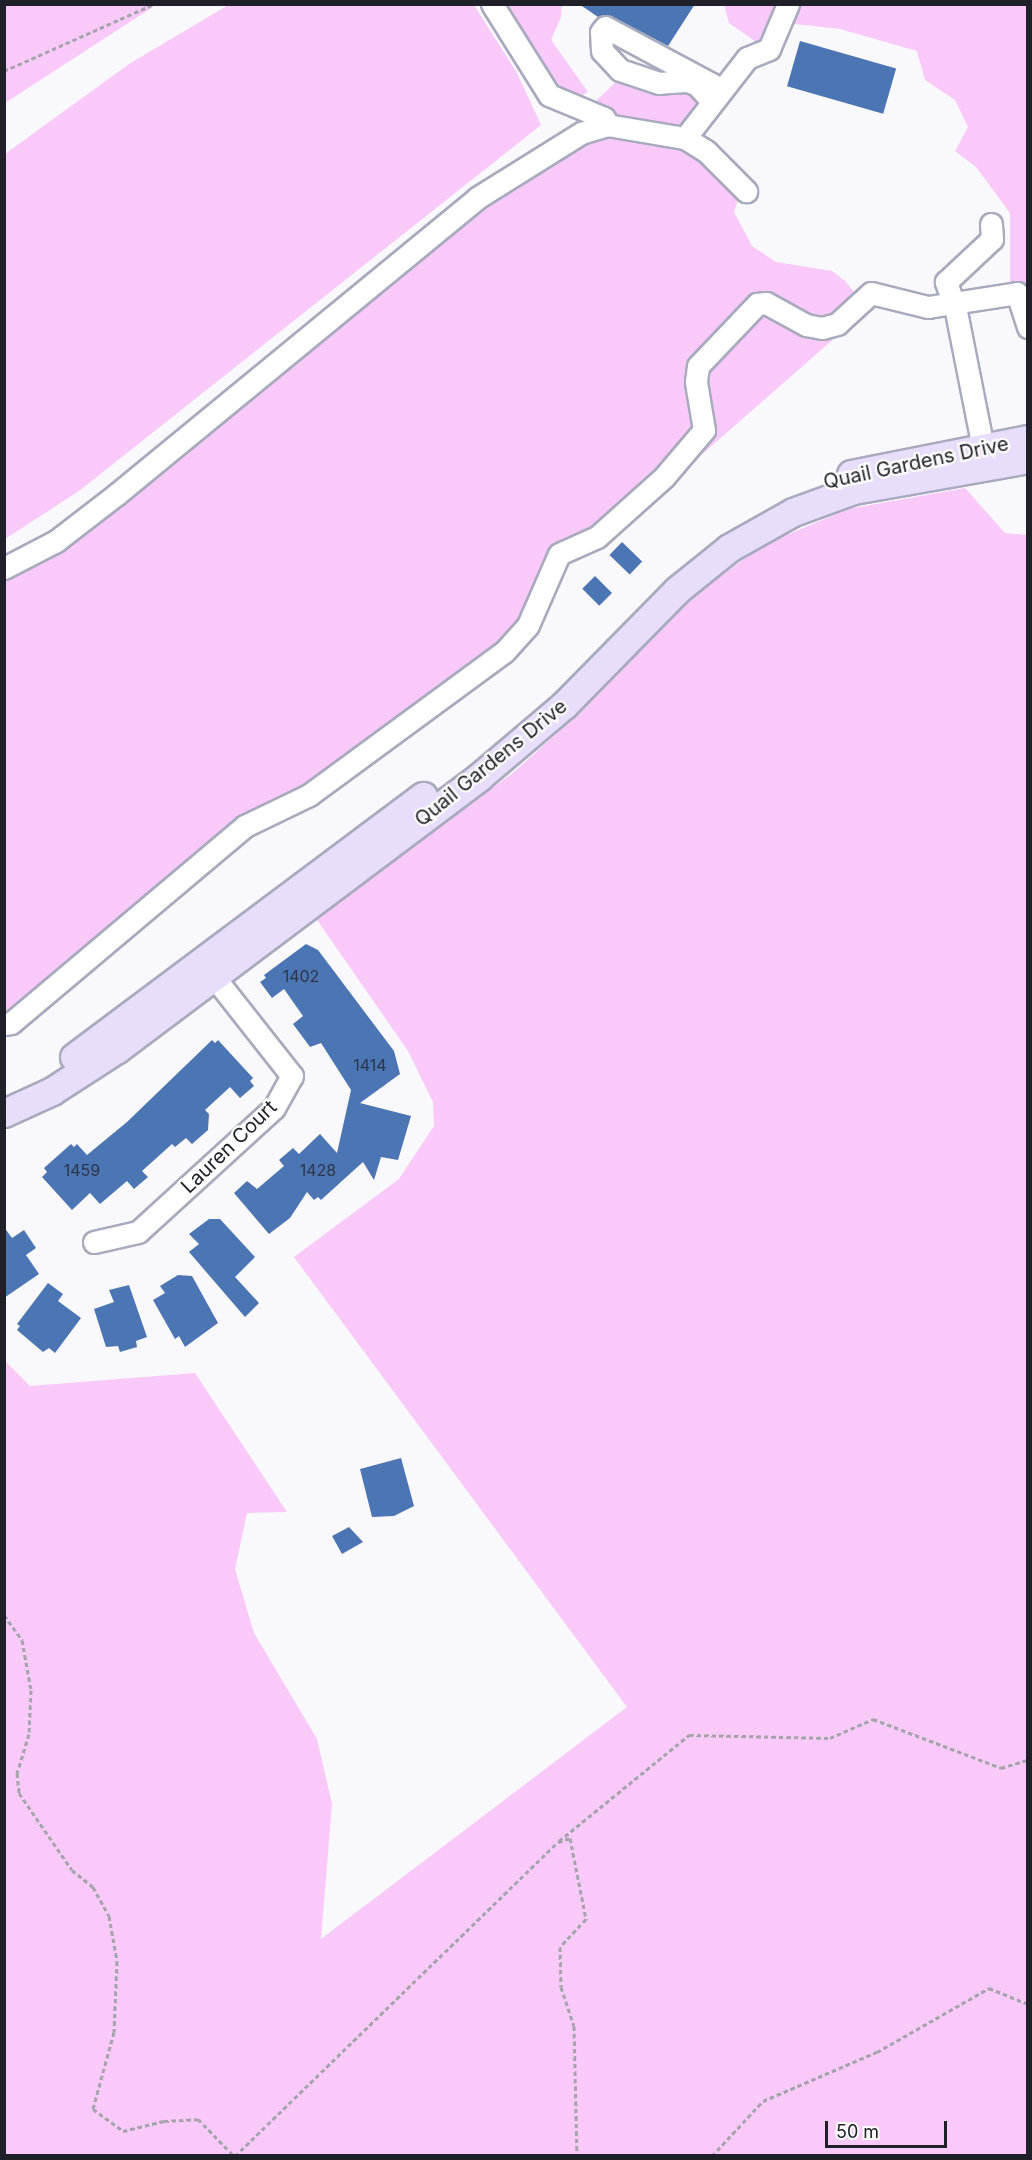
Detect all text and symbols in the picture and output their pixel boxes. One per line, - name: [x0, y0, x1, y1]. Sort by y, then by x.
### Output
- street label: Quail Gardens Drive: [821, 432, 1011, 494]
- street label: Quail Gardens Drive: [410, 694, 572, 832]
- house number: 1402: [283, 966, 319, 986]
- house number: 1414: [353, 1055, 387, 1075]
- street label: Lauren Court: [176, 1095, 282, 1199]
- house number: 1459: [64, 1160, 100, 1180]
- house number: 1428: [300, 1160, 336, 1180]
- scale bar: [828, 2109, 950, 2147]
- text: 50 m: [836, 2121, 879, 2142]

